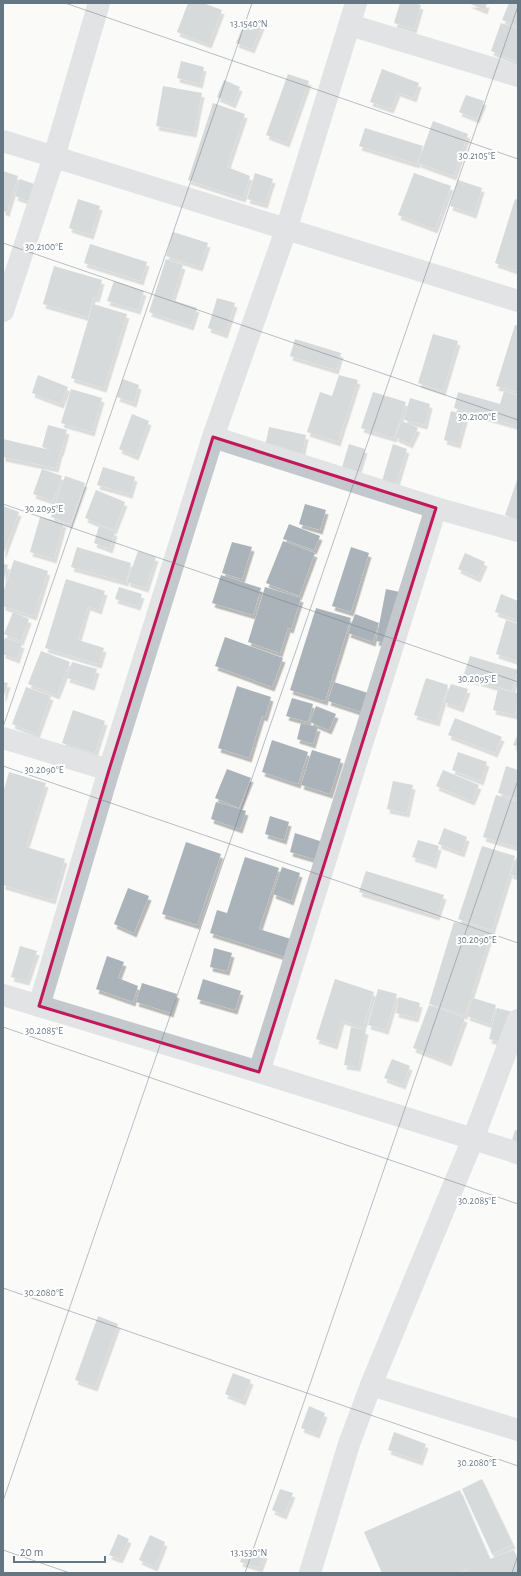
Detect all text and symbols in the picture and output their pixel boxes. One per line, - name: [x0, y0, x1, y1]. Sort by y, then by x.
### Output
- text: 13.1540°N: [230, 19, 268, 29]
- text: 30.2105°E: [459, 151, 496, 161]
- text: 30.2100°E: [25, 242, 63, 252]
- text: 30.2100°E: [458, 412, 496, 422]
- text: 30.2095°E: [25, 504, 63, 514]
- text: 30.2095°E: [458, 674, 496, 684]
- text: 30.2090°E: [24, 765, 64, 775]
- text: 30.2090°E: [457, 935, 497, 945]
- text: 30.2085°E: [25, 1026, 63, 1036]
- text: 30.2085°E: [458, 1196, 496, 1206]
- text: 30.2080°E: [24, 1288, 64, 1298]
- text: 30.2080°E: [457, 1458, 497, 1468]
- scale bar: [14, 1538, 105, 1564]
- text: 20 m: [20, 1546, 43, 1558]
- text: 13.1530°N: [231, 1548, 267, 1558]

